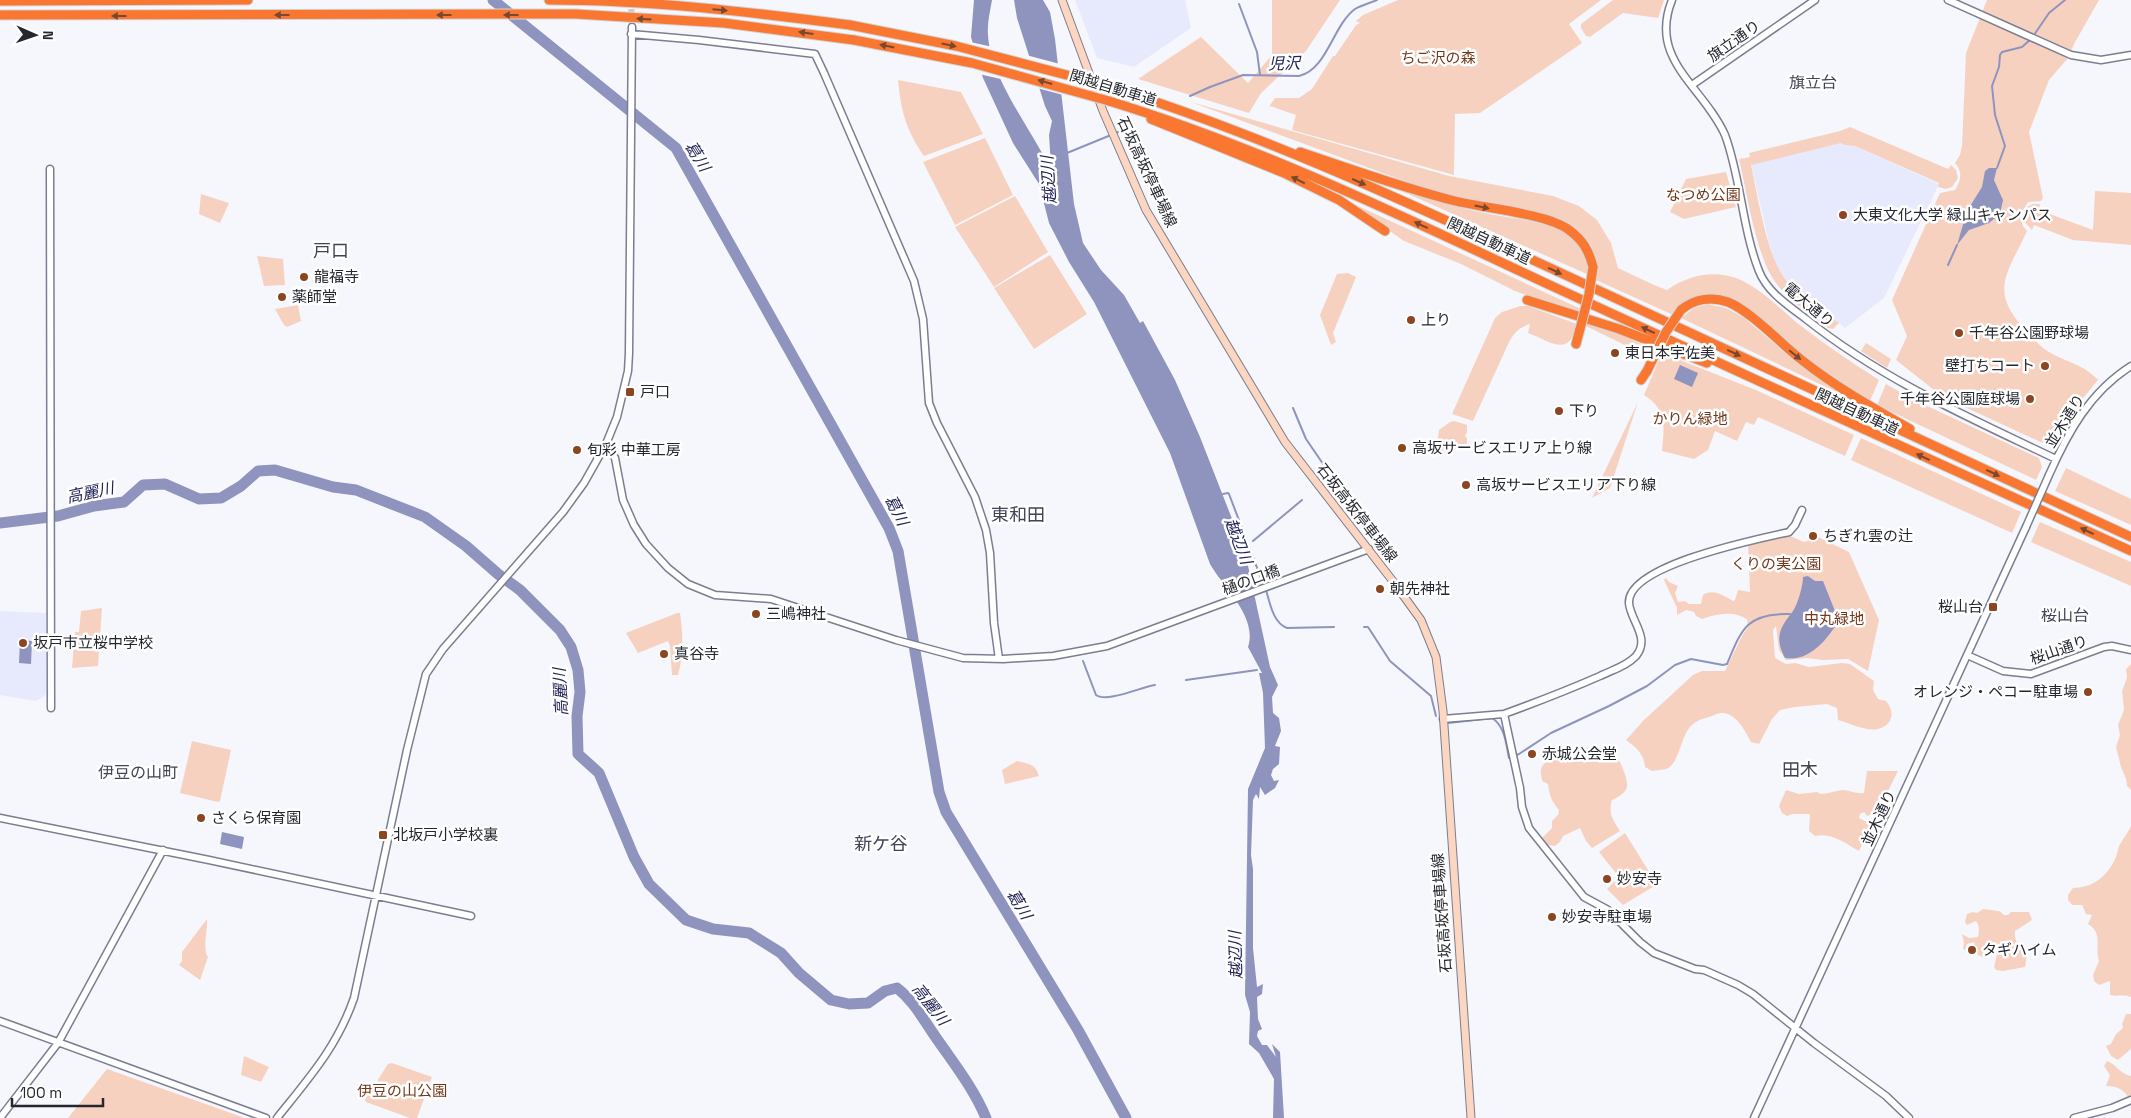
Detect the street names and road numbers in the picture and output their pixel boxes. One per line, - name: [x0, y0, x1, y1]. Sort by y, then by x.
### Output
- street label: 旗立通り: [1704, 16, 1764, 66]
- street label: 関越自動車道: [1067, 65, 1159, 110]
- street label: 石坂高坂停車場線: [1113, 113, 1181, 230]
- street label: 関越自動車道: [1444, 213, 1534, 268]
- street label: 電大通り: [1780, 278, 1838, 331]
- street label: 関越自動車道: [1812, 384, 1902, 439]
- street label: 並木通り: [2041, 390, 2089, 451]
- street label: 石坂高坂停車場線: [1313, 460, 1402, 566]
- street label: 樋の口橋: [1219, 560, 1282, 599]
- street label: 桜山通り: [2027, 631, 2090, 668]
- street label: 並木通り: [1857, 787, 1900, 849]
- street label: 石坂高坂停車場線: [1428, 853, 1455, 974]

